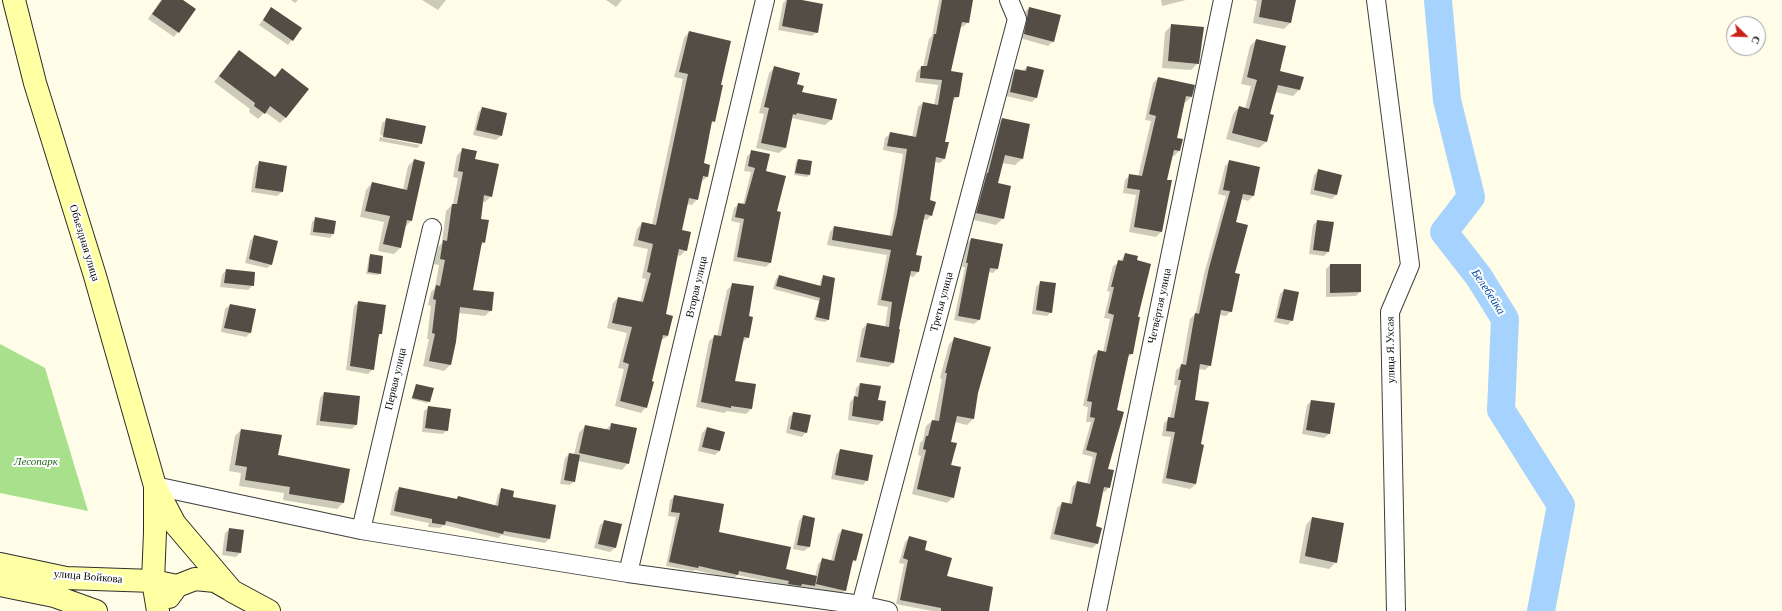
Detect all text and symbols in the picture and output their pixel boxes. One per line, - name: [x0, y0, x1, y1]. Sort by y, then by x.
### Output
- north arrow: [1726, 16, 1766, 56]
- text: С: [1749, 34, 1763, 46]
- street label: Объездная улица: [66, 203, 102, 283]
- street label: Вторая улица: [683, 255, 711, 319]
- water label: Белебейка: [1468, 266, 1508, 318]
- street label: Четвёртая улица: [1146, 267, 1174, 345]
- street label: Третья улица: [928, 271, 956, 333]
- street label: улица Я.Ухсая: [1384, 316, 1398, 384]
- street label: Первая улица: [382, 347, 410, 411]
- park label: Лесопарк: [14, 455, 58, 469]
- street label: улица Войкова: [53, 567, 123, 587]

